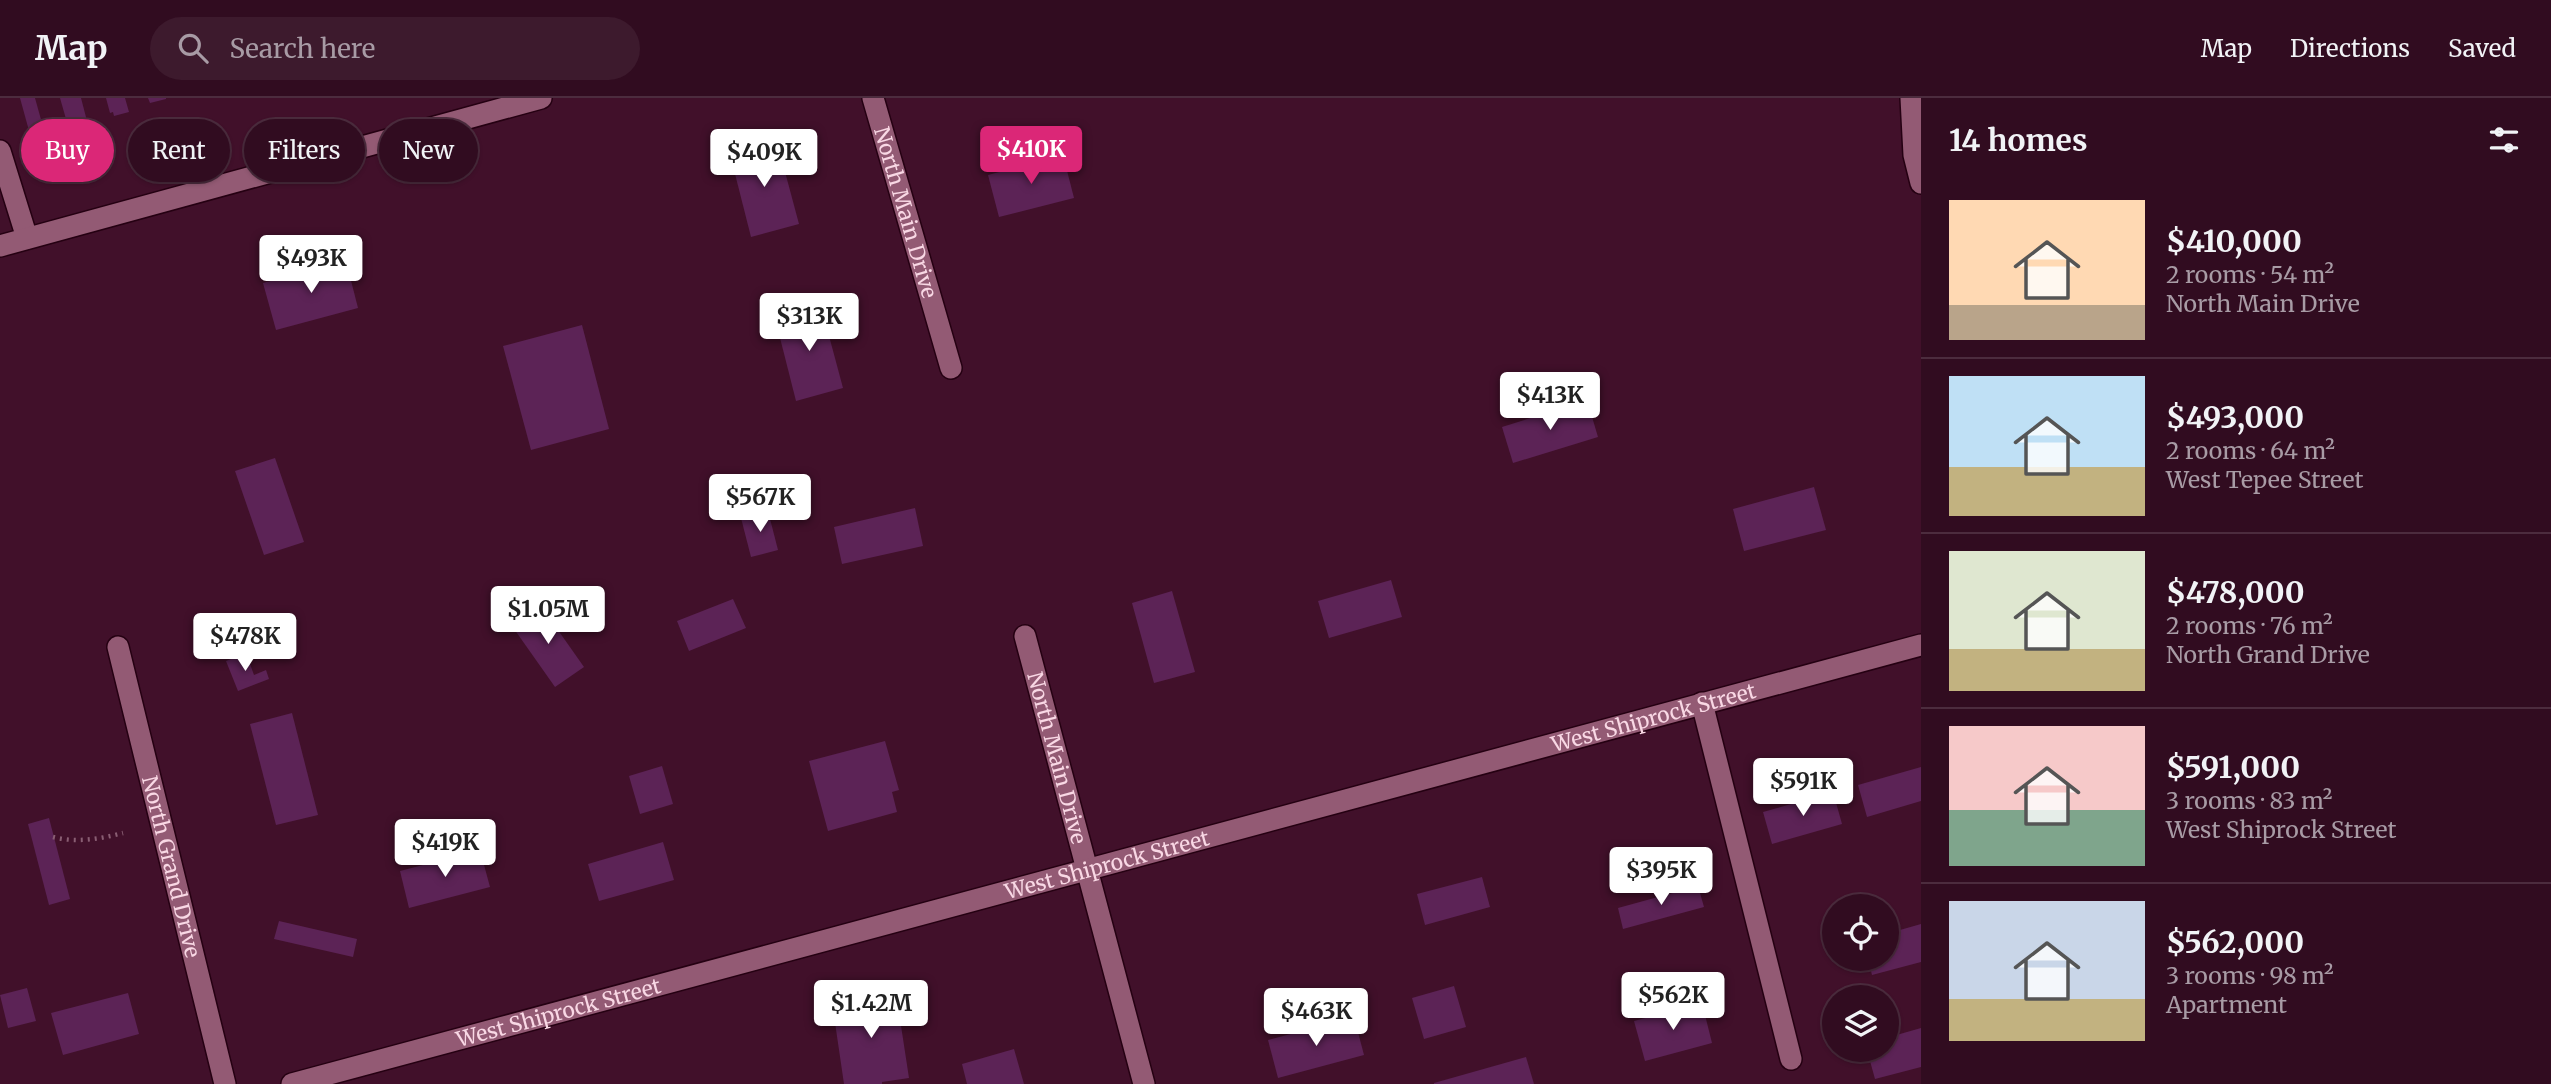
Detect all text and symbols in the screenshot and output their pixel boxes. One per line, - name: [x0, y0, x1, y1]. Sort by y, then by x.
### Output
- search box: [150, 17, 640, 80]
- text: Map: [35, 28, 108, 69]
- icon: search: [174, 29, 212, 67]
- text: Search here: [230, 32, 375, 65]
- text: Map: [2201, 33, 2252, 64]
- text: Directions: [2290, 33, 2410, 64]
- text: Saved: [2448, 33, 2516, 64]
- chip: Buy: [21, 119, 114, 182]
- chip: Rent: [128, 119, 230, 182]
- chip: Filters: [244, 119, 365, 182]
- chip: New: [379, 119, 478, 182]
- text: 14 homes: [1949, 121, 2087, 159]
- icon: filters: [2485, 121, 2523, 159]
- street label: North Main Drive: [868, 124, 944, 301]
- pin: $410K: [982, 126, 1080, 186]
- pin: $409K: [715, 130, 813, 189]
- text: $410K: [996, 134, 1066, 163]
- text: $409K: [726, 137, 802, 166]
- text: $410,000: [2166, 222, 2302, 260]
- icon: home: [2005, 228, 2089, 312]
- pin: $493K: [262, 236, 360, 295]
- text: $493K: [275, 243, 347, 272]
- text: 2 rooms · 54 m²: [2166, 260, 2334, 289]
- text: North Main Drive: [2166, 289, 2360, 318]
- pin: $313K: [760, 294, 858, 353]
- text: $313K: [776, 301, 842, 330]
- pin: $413K: [1501, 372, 1599, 432]
- text: $413K: [1516, 380, 1584, 409]
- text: $493,000: [2166, 398, 2304, 436]
- icon: home: [2005, 404, 2089, 488]
- text: 2 rooms · 64 m²: [2166, 436, 2335, 465]
- text: West Tepee Street: [2166, 465, 2363, 494]
- pin: $567K: [711, 474, 809, 534]
- text: $567K: [725, 482, 795, 511]
- text: $478,000: [2166, 573, 2305, 611]
- icon: home: [2005, 579, 2089, 663]
- pin: $1.05M: [491, 587, 605, 646]
- text: $1.05M: [507, 594, 589, 623]
- text: 2 rooms · 76 m²: [2166, 611, 2333, 640]
- pin: $478K: [196, 614, 294, 673]
- text: $478K: [209, 621, 281, 650]
- text: North Grand Drive: [2166, 640, 2370, 669]
- street label: North Main Drive: [1022, 669, 1093, 847]
- street label: West Shiprock Street: [1547, 677, 1759, 758]
- text: $591,000: [2166, 748, 2300, 786]
- icon: home: [2005, 754, 2089, 838]
- pin: $591K: [1754, 758, 1852, 818]
- text: $591K: [1769, 766, 1837, 795]
- street label: North Grand Drive: [136, 773, 207, 960]
- text: 3 rooms · 83 m²: [2166, 786, 2332, 815]
- text: West Shiprock Street: [2166, 815, 2397, 844]
- pin: $419K: [396, 820, 494, 879]
- street label: West Shiprock Street: [1001, 824, 1212, 905]
- text: $419K: [411, 827, 479, 856]
- pin: $395K: [1612, 848, 1710, 907]
- text: $395K: [1625, 855, 1697, 884]
- map controls: [1822, 894, 1899, 1062]
- button: locate: [1822, 894, 1899, 971]
- text: $562,000: [2166, 923, 2304, 961]
- icon: home: [2005, 929, 2089, 1013]
- text: 3 rooms · 98 m²: [2166, 961, 2334, 990]
- street label: West Shiprock Street: [452, 972, 664, 1053]
- pin: $562K: [1624, 972, 1722, 1032]
- text: $562K: [1637, 980, 1709, 1009]
- pin: $1.42M: [814, 981, 928, 1040]
- button: layers: [1822, 985, 1899, 1062]
- text: $1.42M: [830, 988, 912, 1017]
- pin: $463K: [1267, 988, 1365, 1048]
- text: Apartment: [2166, 990, 2287, 1019]
- text: $463K: [1280, 996, 1352, 1025]

